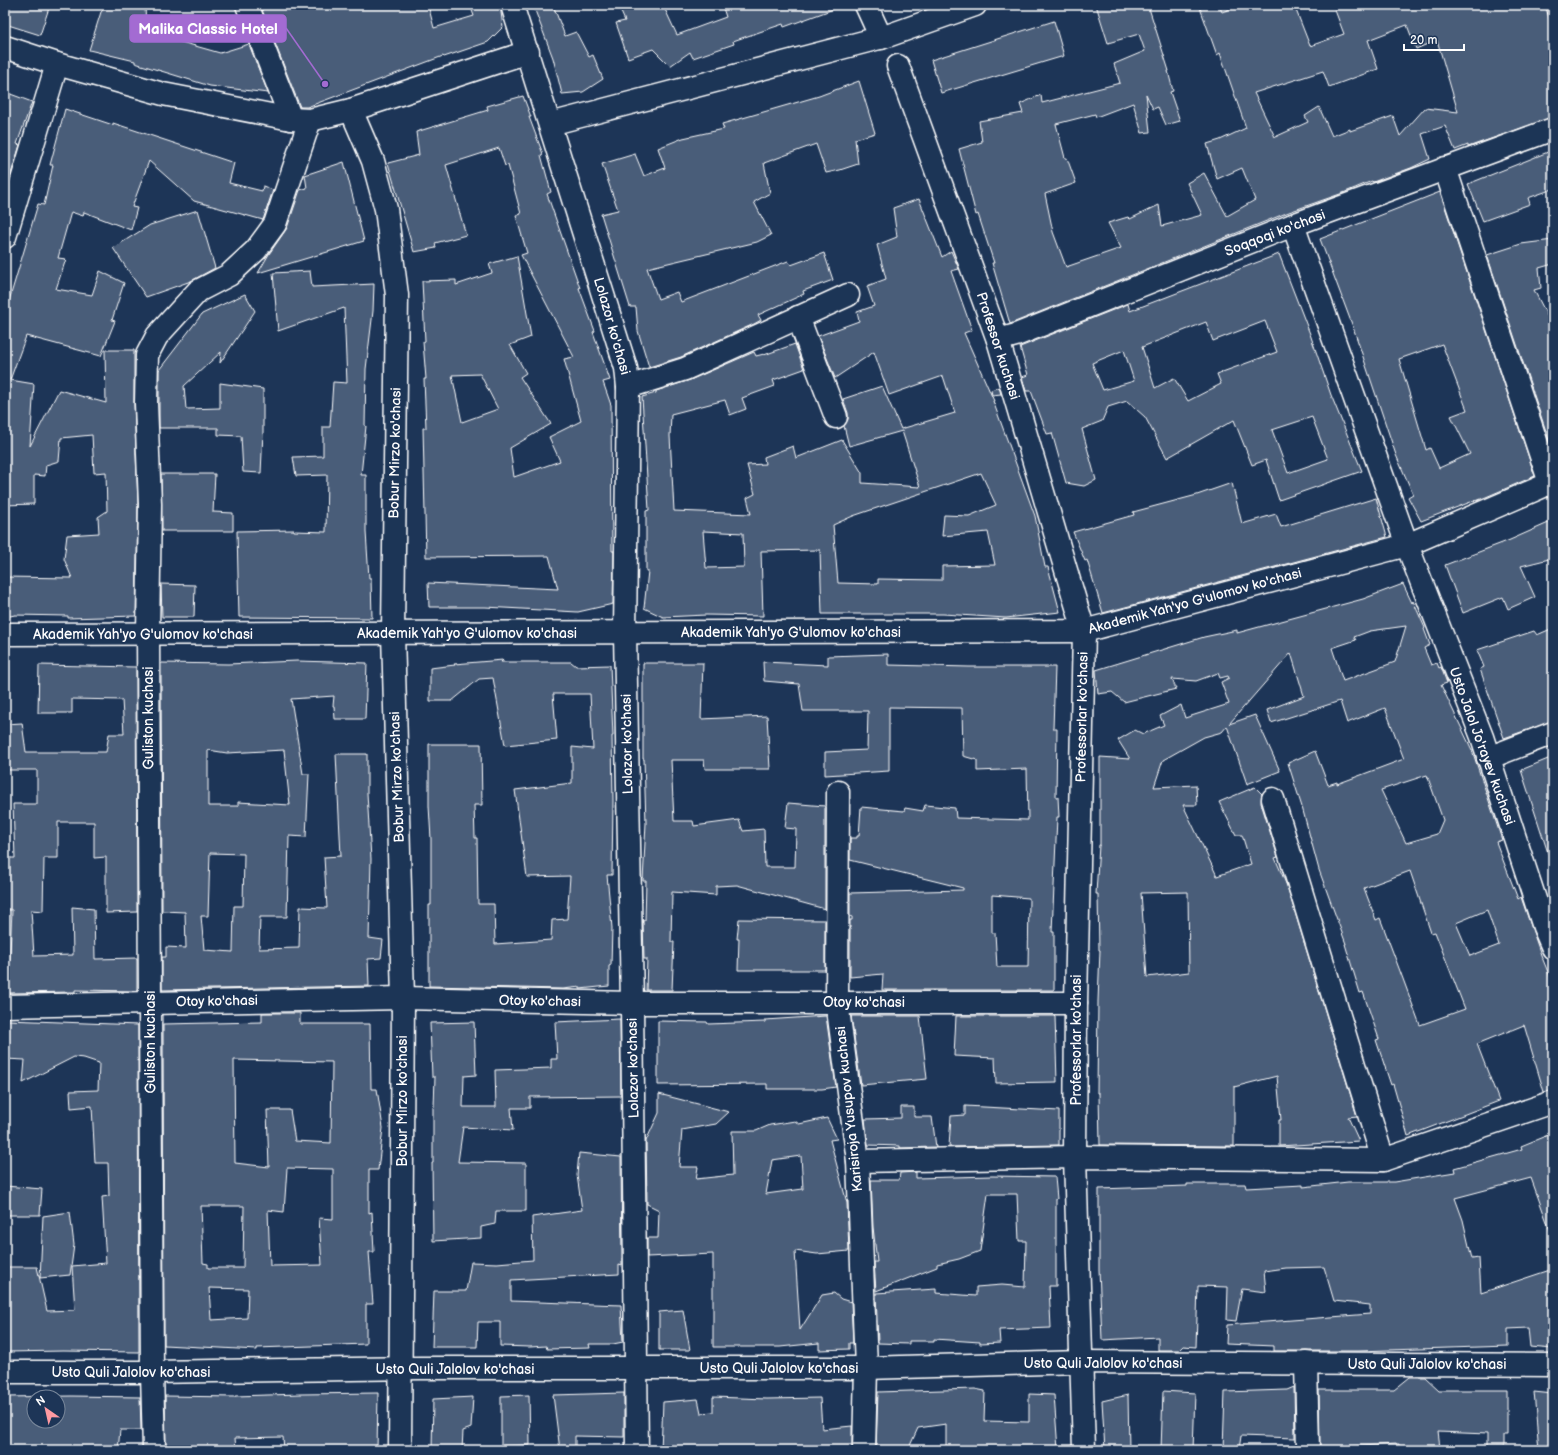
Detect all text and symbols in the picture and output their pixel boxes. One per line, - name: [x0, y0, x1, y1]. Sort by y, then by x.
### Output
- callout: Malika Classic Hotel: [130, 15, 286, 42]
- text: Malika Classic Hotel: [138, 20, 278, 39]
- scale bar: [1404, 26, 1464, 52]
- text: 20 m: [1410, 33, 1437, 48]
- street label: Soqqoqi ko'chasi: [1222, 206, 1328, 260]
- street label: Lolazor ko'chasi: [590, 275, 634, 377]
- street label: Professor kuchasi: [973, 290, 1023, 402]
- street label: Bobur Mirzo ko'chasi: [385, 387, 405, 519]
- street label: Akademik Yah'yo G'ulomov ko'chasi: [1086, 564, 1304, 638]
- street label: Akademik Yah'yo G'ulomov ko'chasi: [681, 624, 901, 641]
- street label: Akademik Yah'yo G'ulomov ko'chasi: [357, 625, 577, 642]
- street label: Akademik Yah'yo G'ulomov ko'chasi: [33, 626, 253, 643]
- street label: Professorlar ko'chasi: [1072, 651, 1092, 783]
- street label: Usto Jalol Jo'rayev kuchasi: [1445, 665, 1519, 827]
- street label: Guliston kuchasi: [140, 666, 157, 770]
- street label: Lolazor ko'chasi: [618, 694, 636, 794]
- street label: Bobur Mirzo ko'chasi: [386, 711, 408, 843]
- street label: Professorlar ko'chasi: [1068, 975, 1085, 1105]
- street label: Guliston kuchasi: [142, 990, 159, 1094]
- street label: Otoy ko'chasi: [176, 992, 258, 1010]
- street label: Otoy ko'chasi: [499, 992, 581, 1010]
- street label: Otoy ko'chasi: [823, 994, 905, 1011]
- street label: Lolazor ko'chasi: [624, 1018, 642, 1118]
- street label: Karisiroja Yusupov kuchasi: [832, 1025, 866, 1193]
- street label: Bobur Mirzo ko'chasi: [394, 1035, 411, 1167]
- street label: Usto Quli Jalolov ko'chasi: [1024, 1355, 1182, 1372]
- street label: Usto Quli Jalolov ko'chasi: [1348, 1356, 1506, 1373]
- street label: Usto Quli Jalolov ko'chasi: [700, 1360, 858, 1377]
- street label: Usto Quli Jalolov ko'chasi: [376, 1361, 534, 1378]
- street label: Usto Quli Jalolov ko'chasi: [52, 1364, 210, 1381]
- north arrow: [26, 1389, 66, 1429]
- text: N: [34, 1393, 48, 1409]

